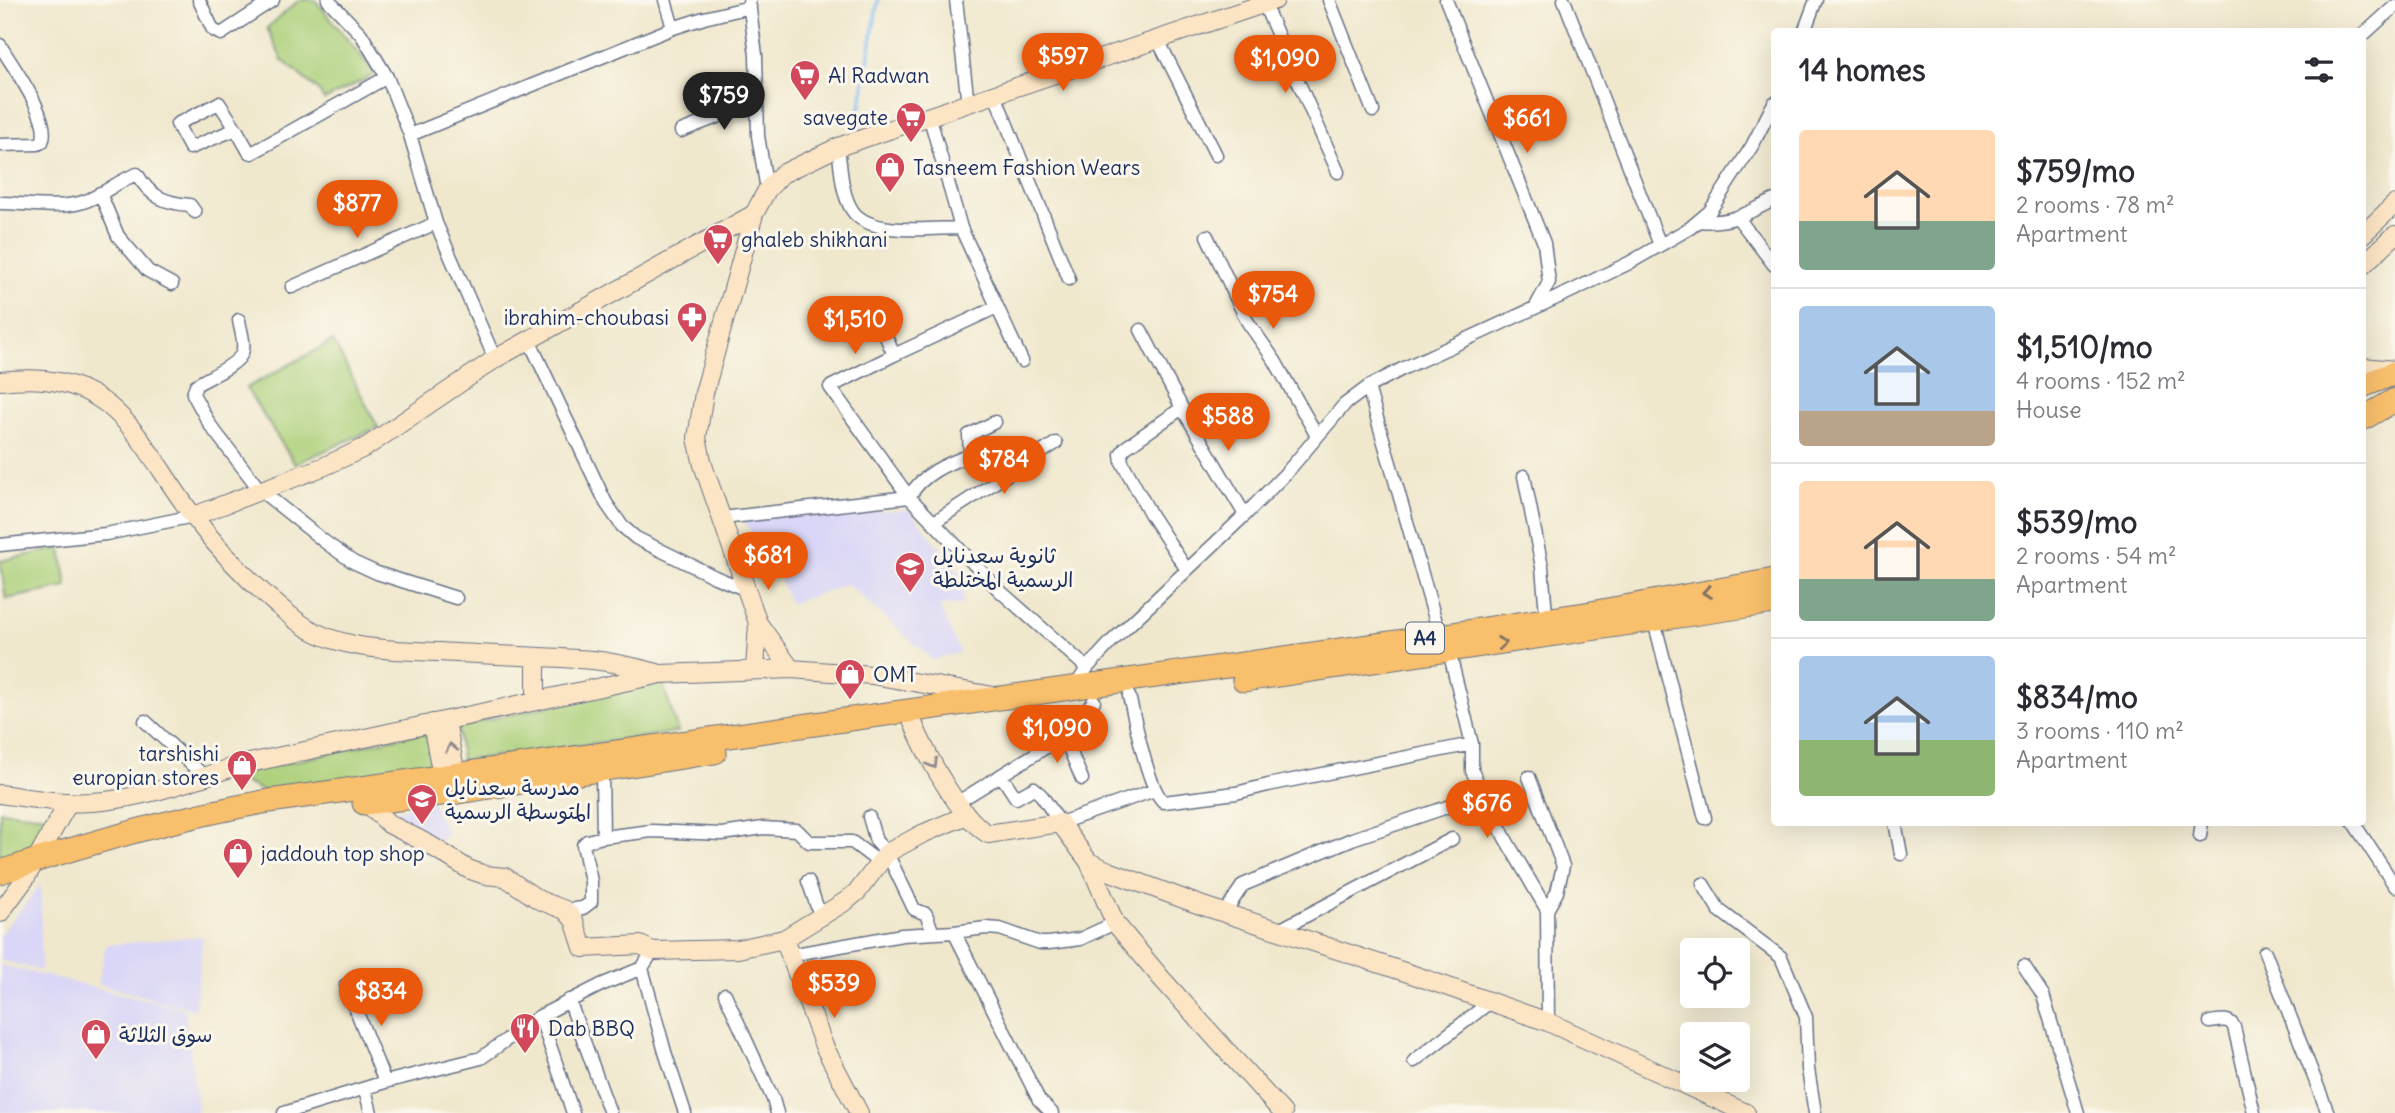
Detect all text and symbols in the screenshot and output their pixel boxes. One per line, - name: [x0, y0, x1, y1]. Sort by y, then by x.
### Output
- pin: $597: [1022, 34, 1104, 93]
- pin: $1,090: [1228, 36, 1342, 95]
- text: $597: [1038, 41, 1088, 70]
- text: $1,090: [1250, 43, 1320, 72]
- text: 14 homes: [1799, 51, 1926, 89]
- icon: filters: [2300, 51, 2338, 89]
- supermarket icon: Al Radwan: [788, 58, 822, 102]
- place label: Al Radwan: [828, 62, 929, 89]
- pin: $759: [683, 72, 765, 132]
- text: $759: [699, 80, 749, 109]
- pin: $661: [1486, 96, 1568, 155]
- supermarket icon: savegate: [894, 100, 928, 144]
- text: $661: [1503, 103, 1551, 132]
- place label: savegate: [803, 104, 888, 131]
- shop icon: Tasneem Fashion Wears: [873, 150, 907, 194]
- text: $759/mo: [2016, 152, 2135, 190]
- place label: Tasneem Fashion Wears: [913, 154, 1140, 181]
- icon: home: [1855, 158, 1939, 242]
- pin: $877: [316, 180, 398, 240]
- text: $877: [333, 188, 381, 217]
- text: 2 rooms · 78 m²: [2016, 190, 2175, 219]
- text: Apartment: [2016, 219, 2128, 248]
- supermarket icon: ghaleb shikhani: [701, 222, 735, 266]
- place label: ghaleb shikhani: [741, 226, 888, 253]
- pin: $754: [1232, 272, 1314, 331]
- text: $754: [1248, 279, 1298, 308]
- pin: $1,510: [798, 296, 912, 356]
- pharmacy icon: ibrahim-choubasi: [675, 300, 709, 344]
- place label: ibrahim-choubasi: [504, 304, 669, 331]
- text: $1,510: [823, 304, 887, 333]
- text: $1,510/mo: [2016, 328, 2153, 366]
- icon: home: [1855, 334, 1939, 418]
- text: 4 rooms · 152 m²: [2016, 366, 2186, 395]
- pin: $588: [1187, 393, 1269, 453]
- text: House: [2016, 395, 2082, 424]
- text: $588: [1202, 401, 1254, 430]
- pin: $784: [963, 436, 1045, 496]
- text: $784: [979, 444, 1029, 473]
- text: $539/mo: [2016, 503, 2137, 541]
- icon: home: [1855, 509, 1939, 593]
- pin: $681: [727, 532, 809, 592]
- text: $681: [744, 540, 792, 569]
- text: 2 rooms · 54 m²: [2016, 541, 2177, 570]
- place label: ثانوية سعدنايل الرسمية المختلطة: [933, 542, 1074, 593]
- school or university icon: ثانوية سعدنايل الرسمية المختلطة: [893, 550, 927, 594]
- text: Apartment: [2016, 570, 2128, 599]
- one-way arrow: [1701, 583, 1713, 598]
- road number: A4: [1406, 622, 1444, 653]
- one-way arrow: [1496, 636, 1507, 651]
- shop icon: OMT: [833, 657, 867, 701]
- place label: OMT: [873, 661, 917, 688]
- text: $834/mo: [2016, 678, 2138, 716]
- icon: home: [1855, 684, 1939, 768]
- pin: $1,090: [1000, 706, 1114, 765]
- text: $1,090: [1022, 713, 1092, 742]
- text: 3 rooms · 110 m²: [2016, 716, 2184, 745]
- place label: tarshishi europian stores: [72, 740, 219, 791]
- one-way arrow: [445, 742, 460, 754]
- text: Apartment: [2016, 745, 2128, 774]
- shop icon: tarshishi europian stores: [225, 748, 259, 792]
- one-way arrow: [925, 756, 938, 769]
- place label: مدرسة سعدنايل المتوسطة الرسمية: [445, 774, 591, 825]
- pin: $676: [1446, 780, 1528, 840]
- school or university icon: مدرسة سعدنايل المتوسطة الرسمية: [405, 782, 439, 826]
- text: $676: [1462, 788, 1512, 817]
- shop icon: jaddouh top shop: [221, 836, 255, 880]
- place label: jaddouh top shop: [260, 840, 425, 867]
- map controls: [1680, 938, 1750, 1092]
- button: locate: [1680, 938, 1750, 1008]
- pin: $539: [793, 960, 875, 1020]
- pin: $834: [340, 968, 422, 1028]
- text: $539: [808, 968, 860, 997]
- text: $834: [355, 976, 407, 1005]
- restaurant icon: Dab BBQ: [508, 1011, 542, 1055]
- place label: Dab BBQ: [548, 1015, 635, 1042]
- shop icon: سوق الثلاثة: [79, 1017, 113, 1061]
- place label: سوق الثلاثة: [119, 1021, 213, 1048]
- button: layers: [1680, 1022, 1750, 1092]

